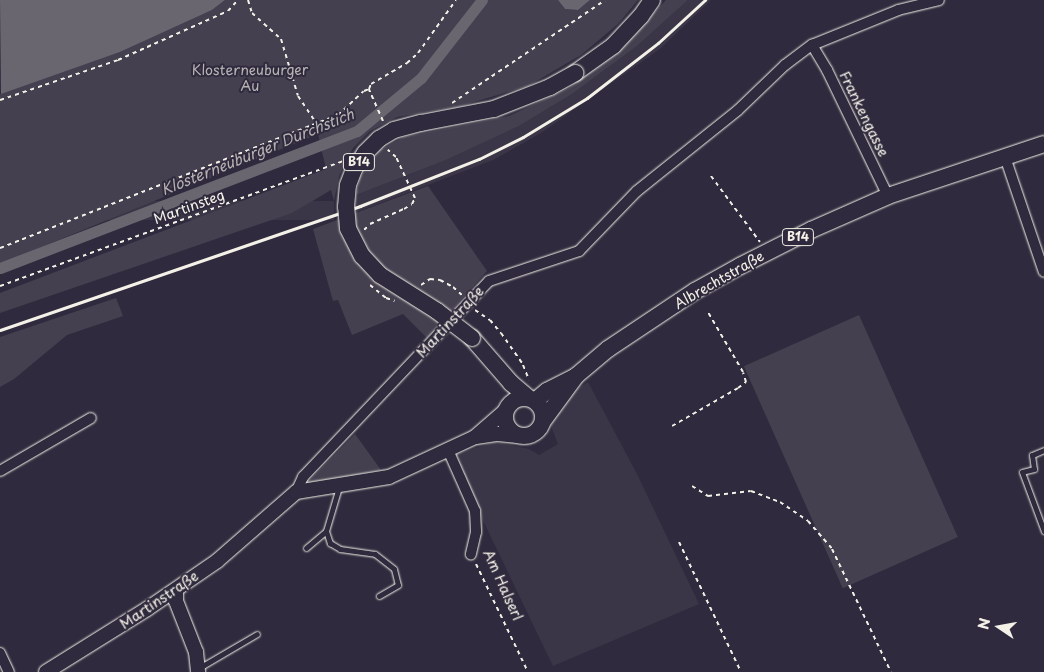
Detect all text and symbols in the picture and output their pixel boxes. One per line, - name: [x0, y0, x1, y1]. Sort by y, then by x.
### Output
- park label: Klosterneuburger Au: [192, 62, 308, 94]
- street label: Frankengasse: [836, 69, 892, 159]
- water label: Klosterneuburger Durchstich: [158, 104, 356, 198]
- road number: B14: [343, 152, 375, 172]
- street label: Martinsteg: [151, 186, 227, 228]
- road number: B14: [782, 228, 814, 246]
- street label: Albrechtstraße: [671, 247, 767, 313]
- street label: Martinstraße: [413, 283, 487, 361]
- street label: Am Halserl: [480, 547, 526, 623]
- street label: Martinstraße: [117, 568, 201, 632]
- north arrow: [974, 602, 1024, 652]
- text: N: [972, 616, 995, 631]

